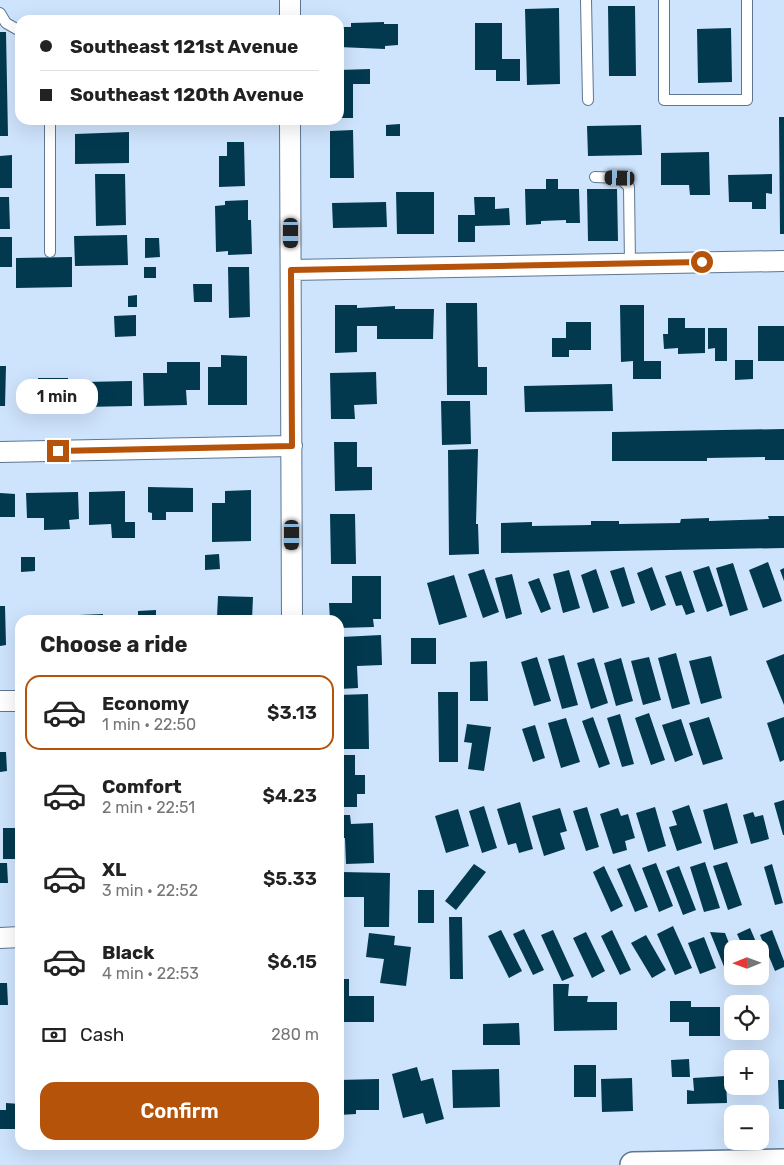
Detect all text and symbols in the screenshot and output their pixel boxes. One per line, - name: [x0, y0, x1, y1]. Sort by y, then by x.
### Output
- text: Southeast 121st Avenue: [70, 35, 298, 58]
- text: Southeast 120th Avenue: [70, 83, 304, 106]
- car: [604, 170, 635, 186]
- car: [283, 218, 298, 248]
- route start: [691, 251, 713, 273]
- callout: 1 min: [17, 378, 99, 414]
- text: 1 min: [37, 387, 77, 406]
- route end: [47, 440, 69, 462]
- car: [284, 520, 299, 550]
- text: Choose a ride: [40, 631, 187, 658]
- icon: car: [42, 690, 87, 735]
- text: Economy: [102, 692, 189, 715]
- text: $3.13: [267, 701, 317, 724]
- text: 1 min · 22:50: [102, 715, 196, 734]
- icon: car: [42, 773, 87, 818]
- text: Comfort: [102, 775, 182, 798]
- text: $4.23: [263, 784, 317, 807]
- text: 2 min · 22:51: [102, 798, 195, 817]
- icon: car: [42, 856, 87, 901]
- text: XL: [102, 858, 126, 881]
- text: $5.33: [263, 867, 317, 890]
- text: 3 min · 22:52: [102, 881, 198, 900]
- icon: car: [42, 939, 87, 984]
- north arrow: [724, 940, 769, 985]
- map controls: [724, 940, 769, 1150]
- text: Black: [102, 941, 154, 964]
- text: $6.15: [267, 950, 317, 973]
- text: 4 min · 22:53: [102, 964, 199, 983]
- button: locate: [724, 995, 769, 1040]
- icon: cash: [40, 1021, 68, 1049]
- text: Cash: [80, 1023, 124, 1046]
- text: 280 m: [271, 1025, 319, 1044]
- button: +: [724, 1050, 769, 1095]
- button: Confirm: [40, 1082, 319, 1140]
- button: −: [724, 1105, 769, 1150]

